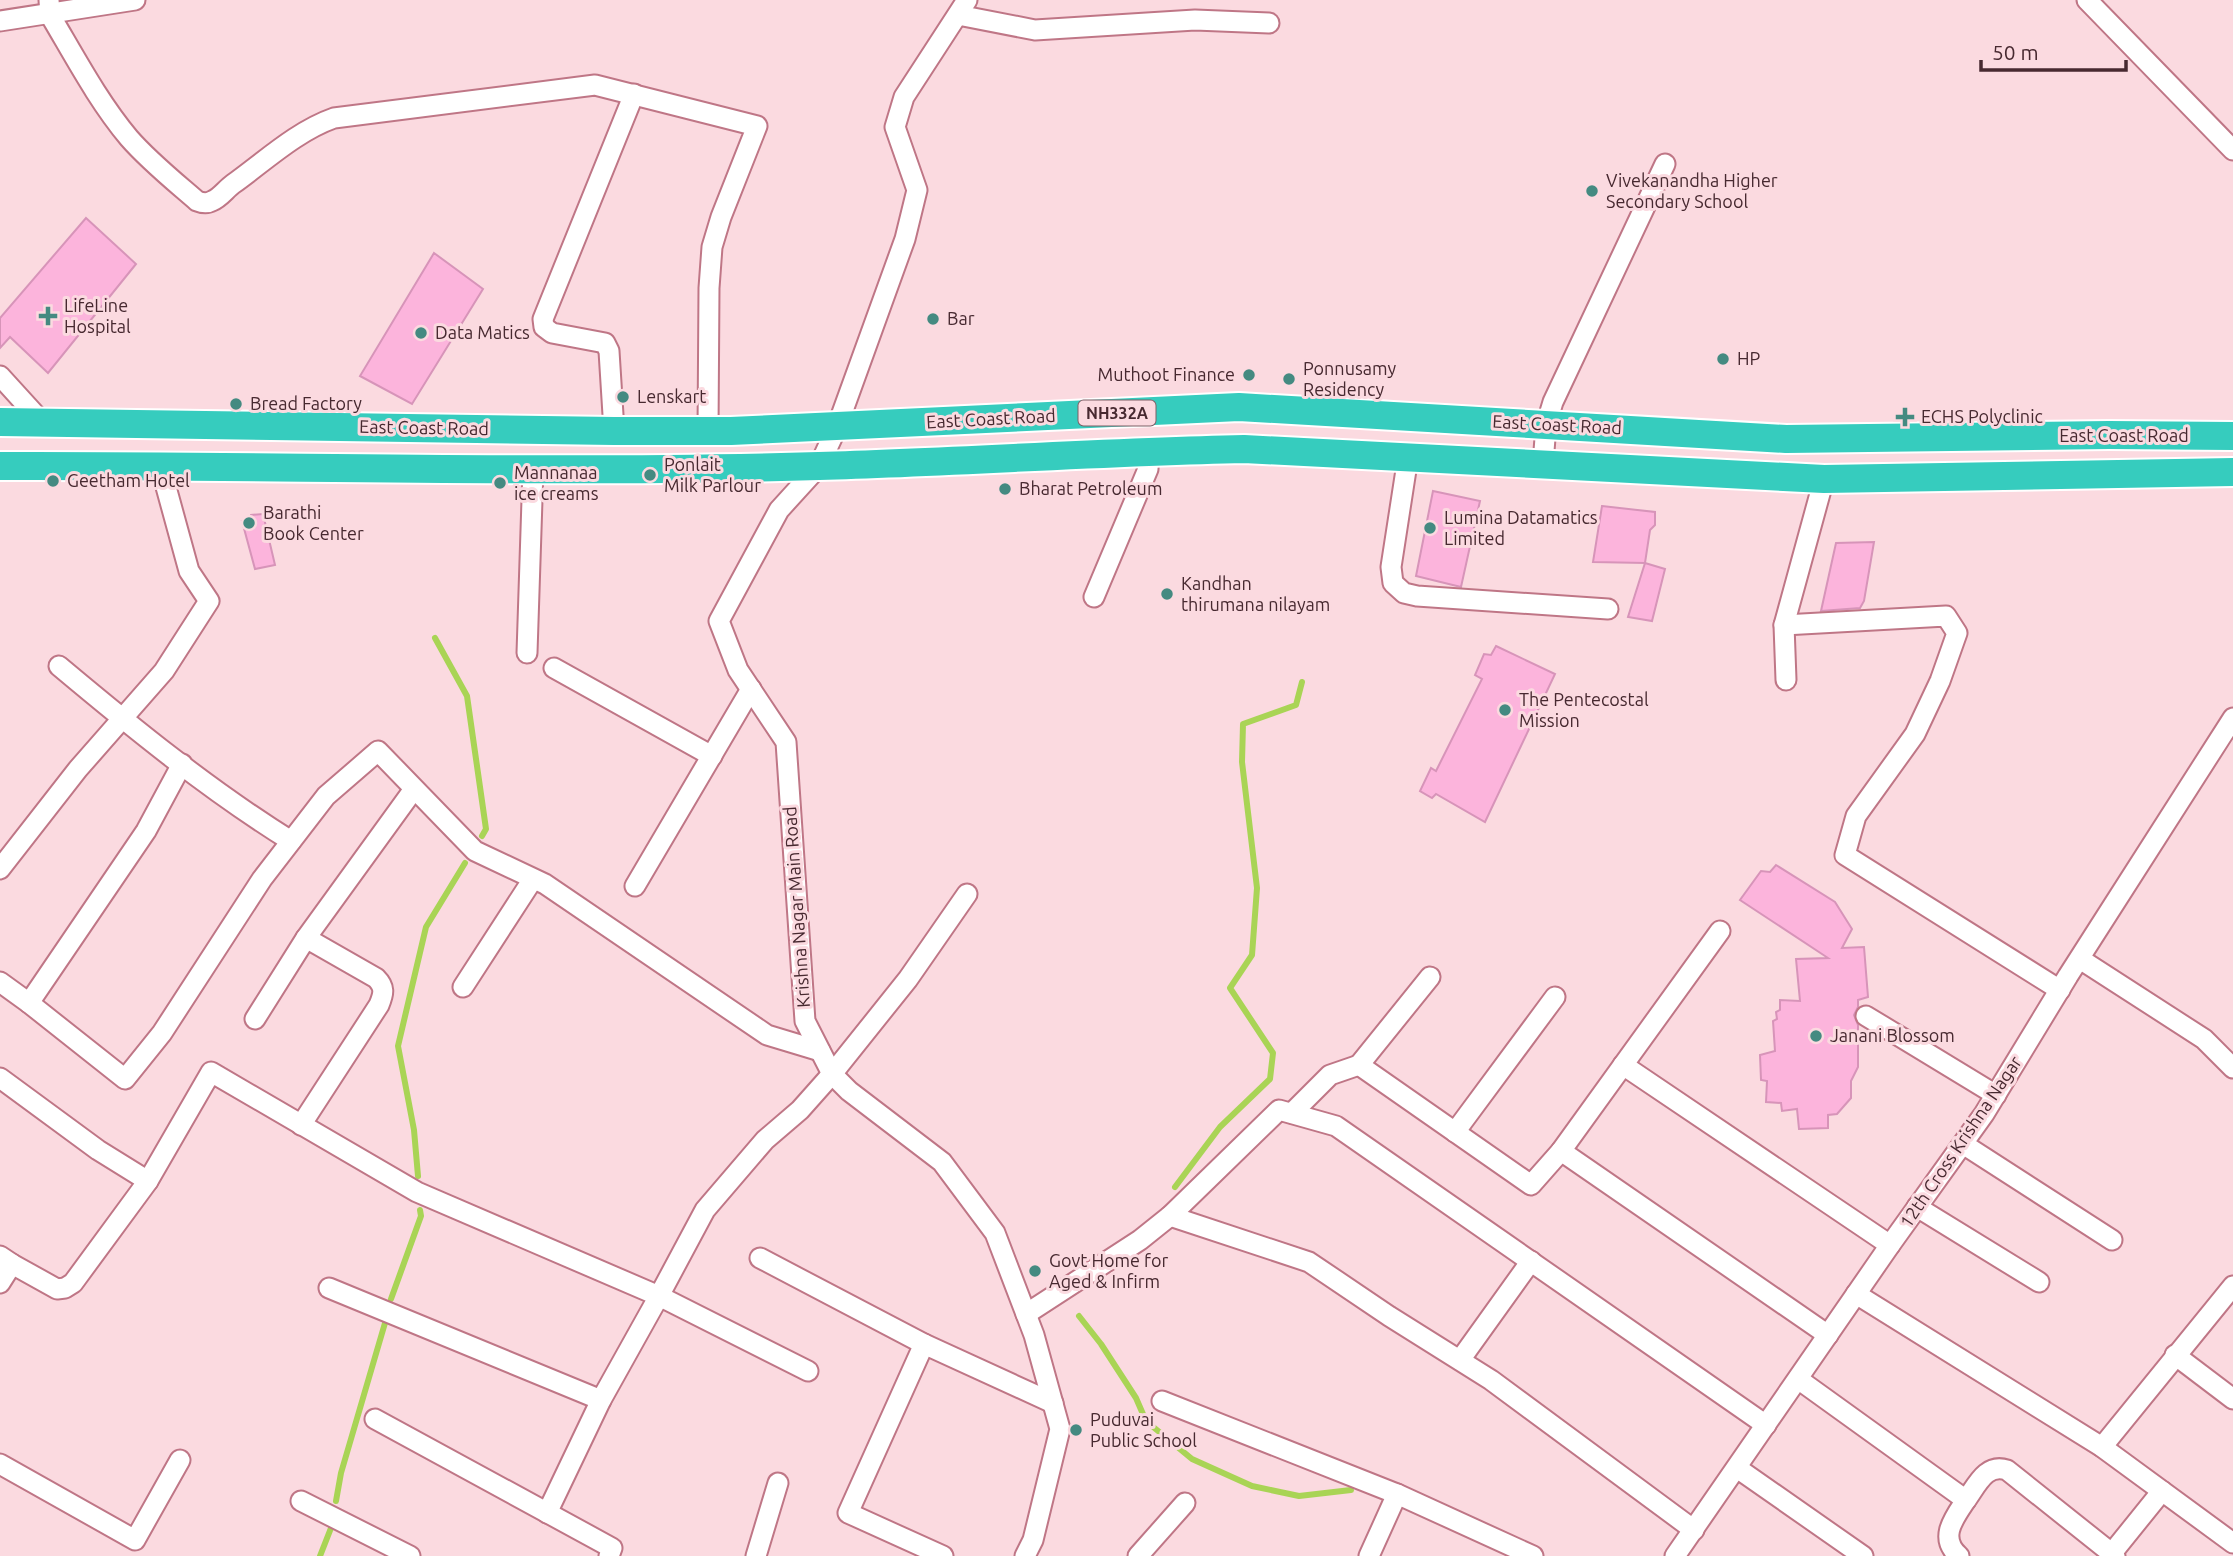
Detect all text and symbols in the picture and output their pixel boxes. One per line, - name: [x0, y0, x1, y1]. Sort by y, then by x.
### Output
- scale bar: [1981, 28, 2126, 72]
- text: 50 m: [1992, 40, 2039, 64]
- place label: Vivekanandha Higher Secondary School: [1606, 170, 1778, 211]
- marker: Vivekanandha Higher Secondary School: [1584, 183, 1600, 199]
- place label: LifeLine Hospital: [64, 295, 131, 336]
- marker: LifeLine Hospital: [38, 306, 58, 326]
- place label: Bar: [947, 308, 975, 328]
- marker: Bar: [925, 311, 941, 327]
- place label: Data Matics: [435, 322, 530, 342]
- marker: Data Matics: [413, 325, 429, 341]
- place label: HP: [1737, 348, 1761, 368]
- marker: HP: [1715, 351, 1731, 367]
- place label: Ponnusamy Residency: [1303, 358, 1397, 399]
- place label: Muthoot Finance: [1098, 364, 1235, 384]
- marker: Muthoot Finance: [1241, 367, 1257, 383]
- marker: Ponnusamy Residency: [1281, 371, 1297, 387]
- place label: Lenskart: [637, 386, 706, 406]
- marker: Lenskart: [615, 389, 631, 405]
- place label: Bread Factory: [250, 393, 362, 413]
- marker: Bread Factory: [228, 396, 244, 412]
- road number: NH332A: [1078, 400, 1156, 426]
- street label: East Coast Road: [926, 405, 1056, 431]
- place label: ECHS Polyclinic: [1921, 406, 2043, 426]
- marker: ECHS Polyclinic: [1895, 407, 1915, 427]
- street label: East Coast Road: [1492, 411, 1622, 437]
- street label: East Coast Road: [359, 416, 489, 438]
- street label: East Coast Road: [2059, 425, 2189, 445]
- place label: Ponlait Milk Parlour: [664, 454, 761, 495]
- place label: Mannanaa ice creams: [514, 462, 599, 503]
- marker: Ponlait Milk Parlour: [642, 467, 658, 483]
- place label: Geetham Hotel: [67, 470, 190, 490]
- marker: Geetham Hotel: [45, 473, 61, 489]
- marker: Mannanaa ice creams: [492, 475, 508, 491]
- place label: Bharat Petroleum: [1019, 478, 1162, 498]
- marker: Bharat Petroleum: [997, 481, 1013, 497]
- place label: Barathi Book Center: [263, 502, 364, 543]
- place label: Lumina Datamatics Limited: [1444, 507, 1598, 548]
- marker: Barathi Book Center: [241, 515, 257, 531]
- marker: Lumina Datamatics Limited: [1422, 520, 1438, 536]
- place label: Kandhan thirumana nilayam: [1181, 573, 1330, 614]
- marker: Kandhan thirumana nilayam: [1159, 586, 1175, 602]
- place label: The Pentecostal Mission: [1519, 689, 1649, 730]
- marker: The Pentecostal Mission: [1497, 702, 1513, 718]
- street label: Krishna Nagar Main Road: [779, 806, 813, 1008]
- place label: Janani Blossom: [1830, 1025, 1955, 1045]
- marker: Janani Blossom: [1808, 1028, 1824, 1044]
- street label: 12th Cross Krishna Nagar: [1895, 1052, 2025, 1231]
- place label: Govt Home for Aged & Infirm: [1049, 1250, 1168, 1291]
- marker: Govt Home for Aged & Infirm: [1027, 1263, 1043, 1279]
- place label: Puduvai Public School: [1090, 1409, 1197, 1450]
- marker: Puduvai Public School: [1068, 1422, 1084, 1438]

